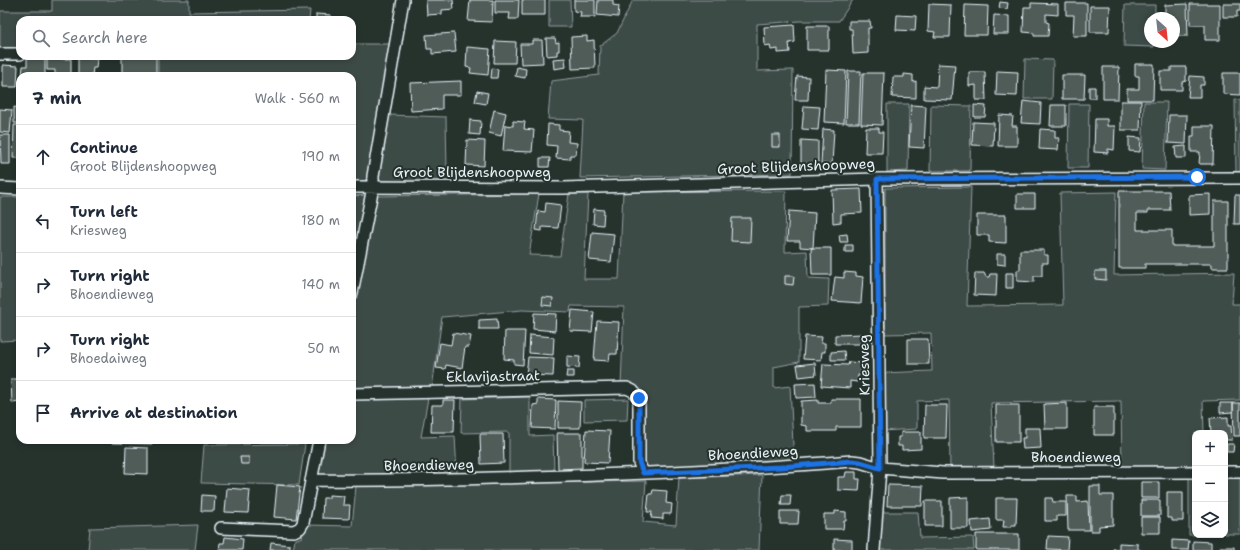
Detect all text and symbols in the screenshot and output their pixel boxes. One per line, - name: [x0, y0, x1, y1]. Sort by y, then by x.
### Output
- north arrow: [1144, 12, 1180, 48]
- search box: [16, 16, 356, 60]
- icon: search: [30, 27, 52, 49]
- text: Search here: [62, 28, 148, 48]
- text: 7 min: [32, 87, 82, 109]
- text: Walk · 560 m: [255, 90, 340, 107]
- text: Continue: [70, 138, 138, 158]
- icon: ahead: [32, 146, 54, 168]
- text: 190 m: [301, 148, 340, 165]
- street label: Groot Blijdenshoopweg: [717, 154, 875, 178]
- text: Groot Blijdenshoopweg: [70, 158, 217, 175]
- street label: Groot Blijdenshoopweg: [393, 163, 551, 181]
- route start: [1188, 168, 1206, 186]
- text: Turn left: [70, 202, 138, 222]
- icon: left: [32, 210, 54, 232]
- text: 180 m: [301, 212, 340, 229]
- text: Kriesweg: [70, 222, 127, 239]
- text: Turn right: [70, 266, 150, 286]
- icon: right: [32, 274, 54, 296]
- text: 140 m: [301, 276, 340, 293]
- text: Bhoendieweg: [70, 286, 154, 303]
- text: Turn right: [70, 330, 150, 350]
- street label: Kriesweg: [854, 334, 874, 396]
- icon: right: [32, 338, 54, 360]
- text: 50 m: [307, 340, 340, 357]
- text: Bhoedaiweg: [70, 350, 147, 367]
- street label: Eklavijastraat: [446, 366, 540, 386]
- route end: [630, 389, 648, 407]
- icon: arrive: [32, 402, 54, 424]
- text: Arrive at destination: [70, 403, 238, 423]
- map controls: [1192, 430, 1228, 538]
- button: +: [1192, 430, 1228, 466]
- street label: Bhoendieweg: [708, 442, 798, 464]
- street label: Bhoendieweg: [1031, 448, 1121, 466]
- street label: Bhoendieweg: [384, 455, 474, 475]
- button: −: [1192, 466, 1228, 502]
- button: layers: [1192, 502, 1228, 538]

